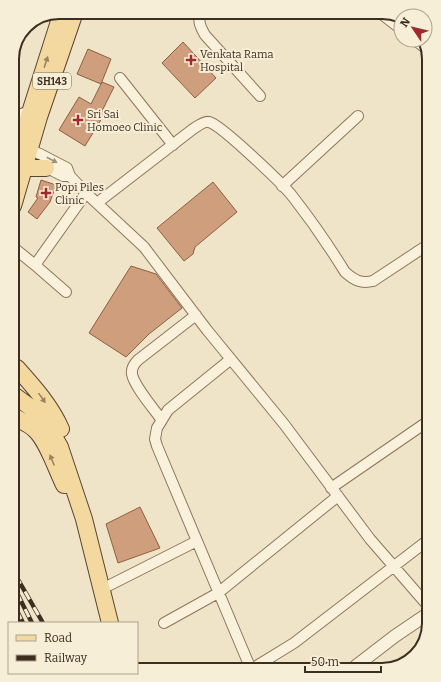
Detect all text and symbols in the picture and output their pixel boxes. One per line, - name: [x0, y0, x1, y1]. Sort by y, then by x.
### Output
- north arrow: [393, 8, 433, 48]
- text: N: [397, 15, 413, 30]
- place label: Venkata Rama Hospital: [200, 48, 273, 74]
- marker: Venkata Rama Hospital: [185, 54, 197, 66]
- one-way arrow: [43, 56, 49, 68]
- road number: SH143: [33, 73, 71, 89]
- place label: Sri Sai Homoeo Clinic: [87, 108, 163, 134]
- marker: Sri Sai Homoeo Clinic: [72, 114, 84, 126]
- one-way arrow: [46, 157, 58, 164]
- place label: Popi Piles Clinic: [55, 181, 104, 207]
- marker: Popi Piles Clinic: [40, 187, 52, 199]
- one-way arrow: [38, 393, 46, 403]
- one-way arrow: [49, 454, 55, 466]
- legend: [8, 622, 138, 674]
- text: Road: [44, 631, 72, 645]
- scale bar: [305, 648, 381, 674]
- text: Railway: [44, 651, 88, 665]
- text: 50 m: [311, 655, 340, 669]

